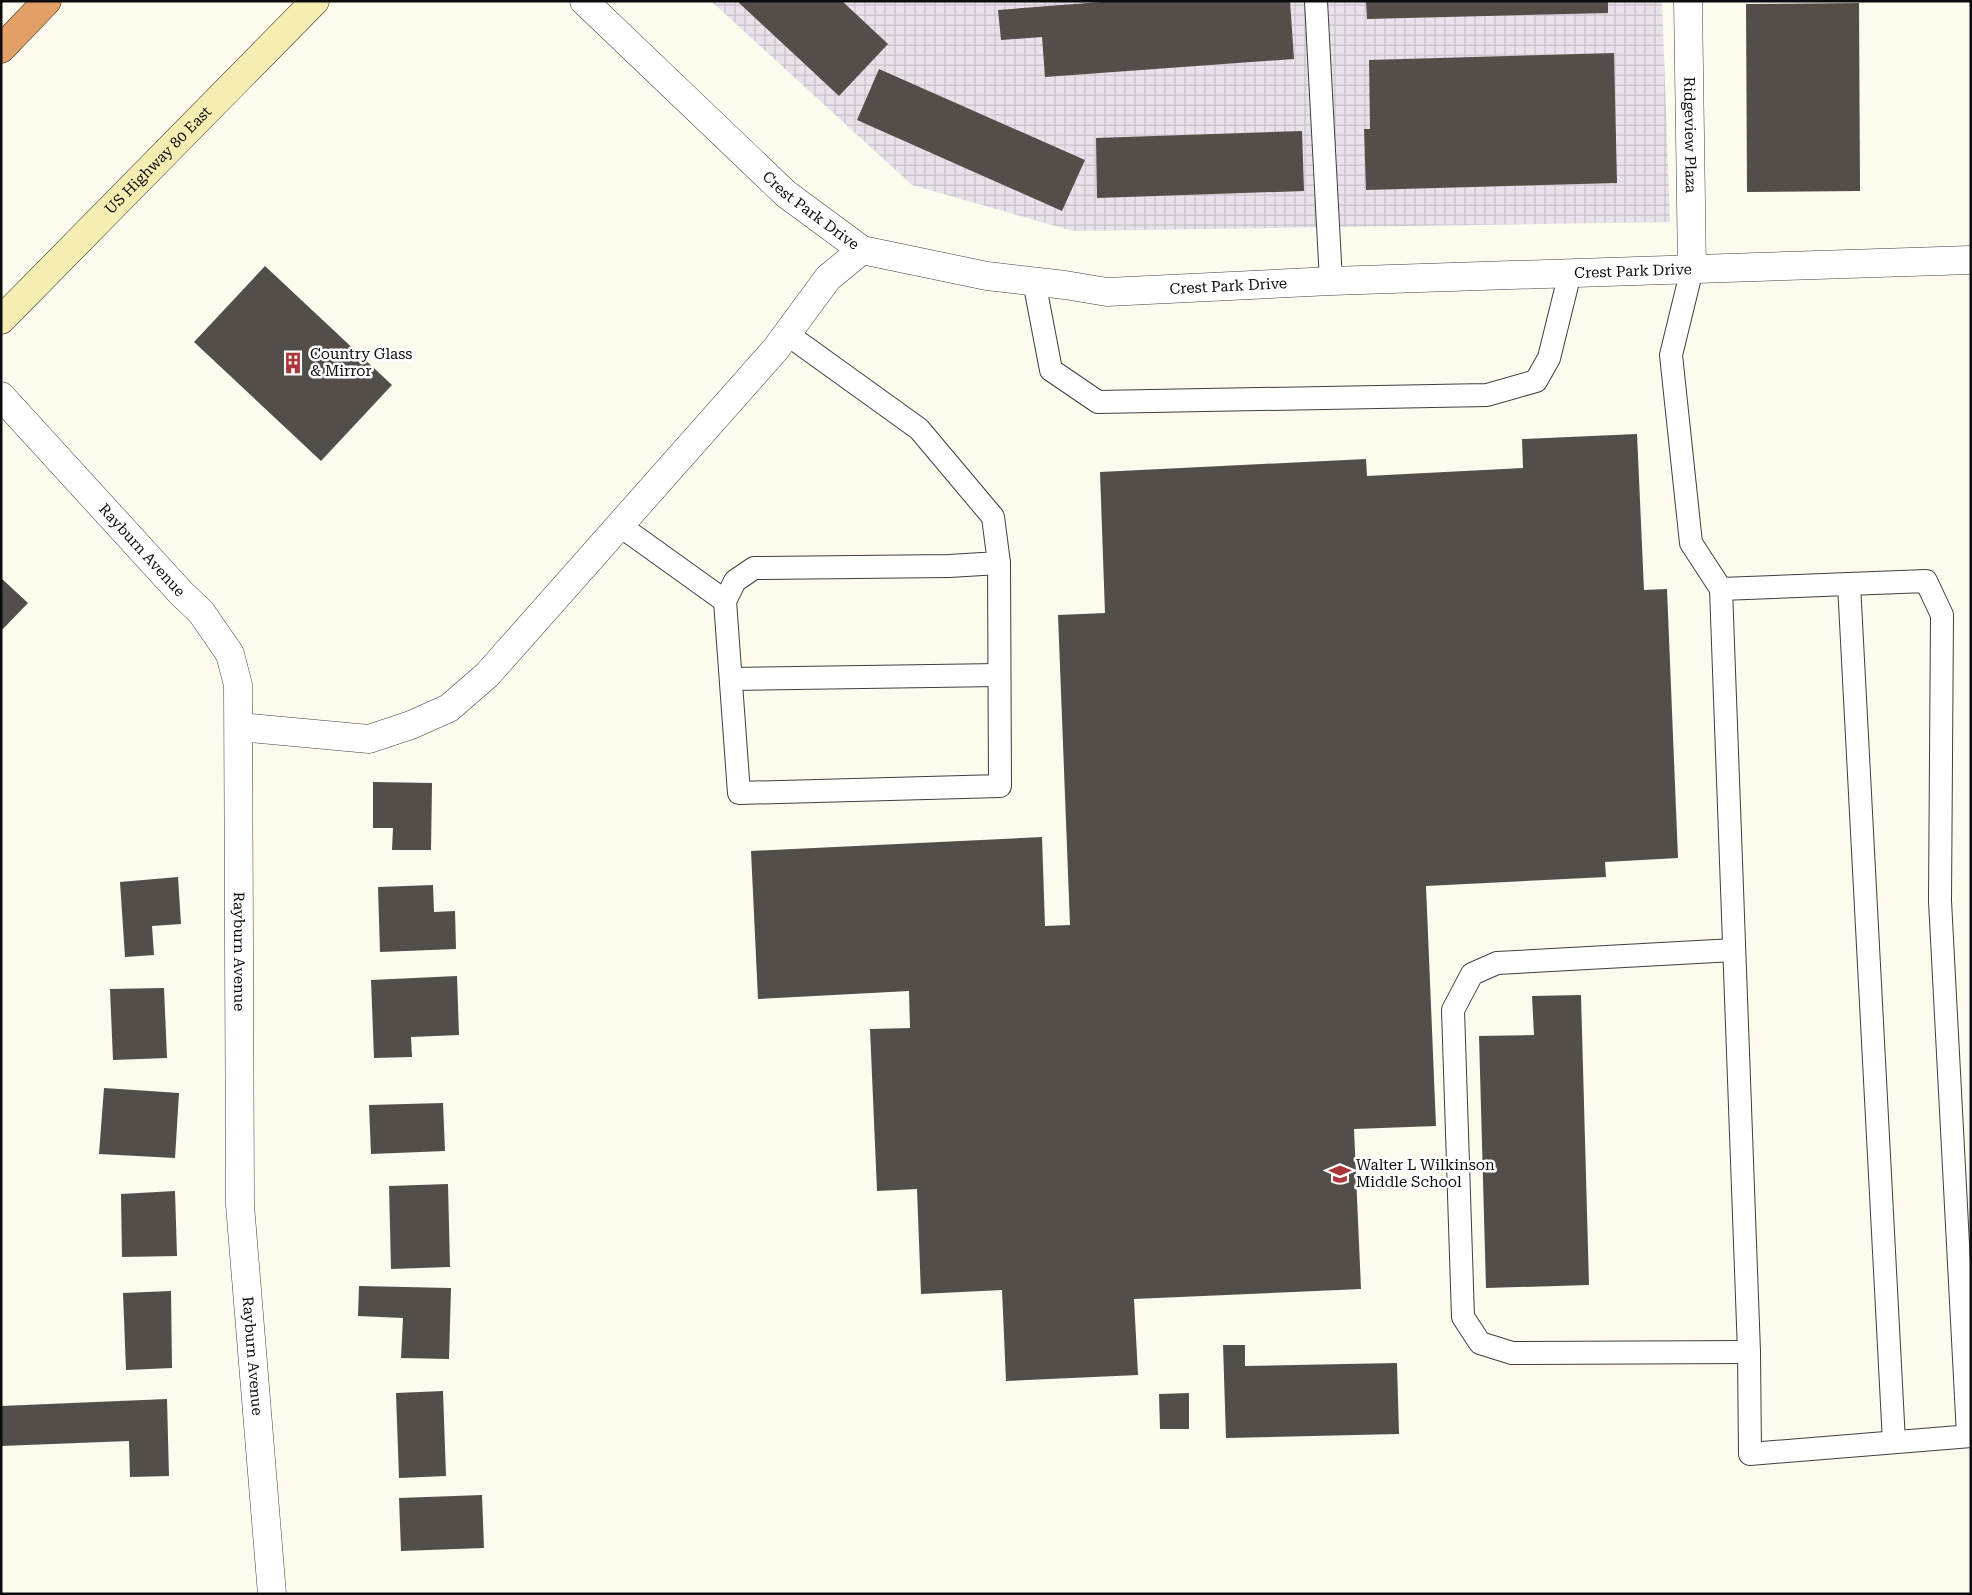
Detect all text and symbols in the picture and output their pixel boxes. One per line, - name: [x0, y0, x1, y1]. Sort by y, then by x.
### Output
- street label: Ridgeview Plaza: [1680, 77, 1700, 193]
- street label: US Highway 80 East: [101, 102, 215, 218]
- street label: Crest Park Drive: [759, 167, 863, 254]
- street label: Crest Park Drive: [1574, 260, 1692, 282]
- street label: Crest Park Drive: [1169, 274, 1288, 298]
- place label: Country Glass & Mirror: [310, 345, 412, 380]
- building icon: Country Glass & Mirror: [280, 350, 306, 376]
- street label: Rayburn Avenue: [95, 500, 189, 600]
- street label: Rayburn Avenue: [230, 892, 248, 1011]
- place label: Walter L Wilkinson Middle School: [1356, 1156, 1495, 1191]
- school or university icon: Walter L Wilkinson Middle School: [1327, 1161, 1353, 1187]
- street label: Rayburn Avenue: [239, 1296, 266, 1416]

